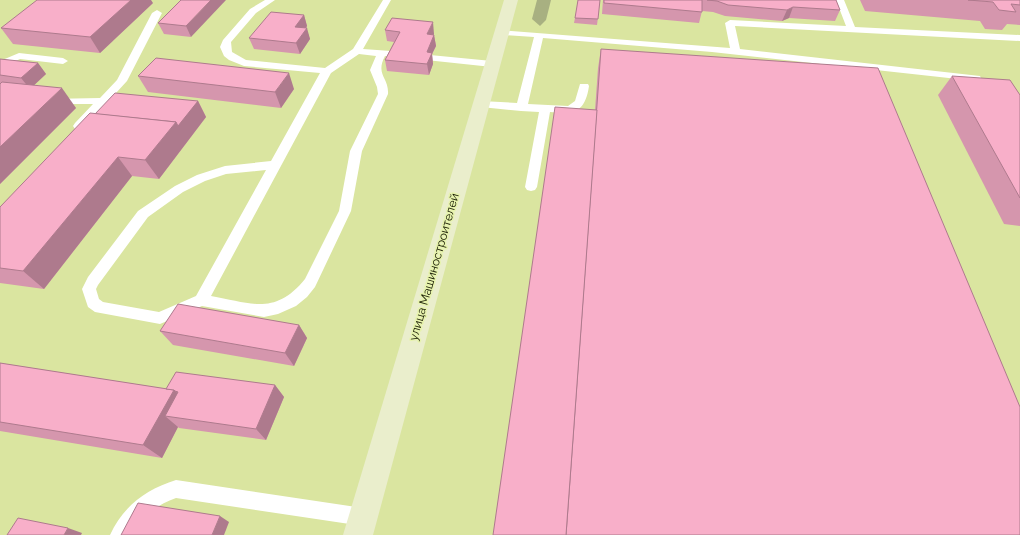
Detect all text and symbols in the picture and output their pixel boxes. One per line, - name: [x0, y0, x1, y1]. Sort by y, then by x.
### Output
- street label: улица Машиностроителей: [406, 192, 462, 342]

